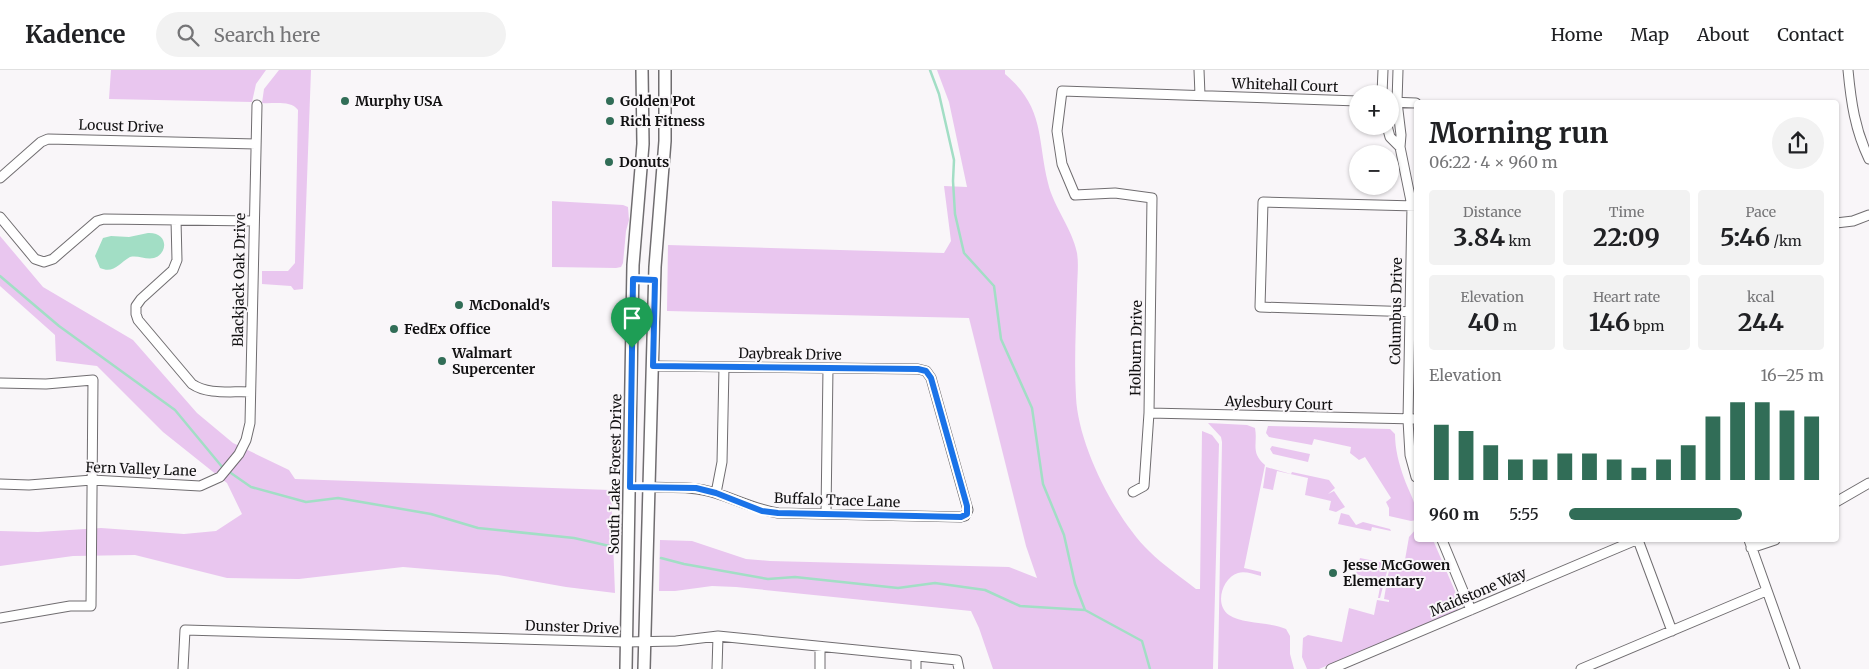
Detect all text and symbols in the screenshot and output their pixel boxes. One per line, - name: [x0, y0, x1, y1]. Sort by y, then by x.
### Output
- search box: [156, 12, 506, 57]
- text: Kadence: [25, 19, 126, 50]
- icon: search: [174, 21, 202, 49]
- text: Search here: [214, 23, 320, 47]
- text: Home: [1551, 23, 1603, 46]
- text: Map: [1631, 23, 1669, 46]
- text: About: [1697, 23, 1749, 46]
- text: Contact: [1777, 23, 1844, 46]
- street label: Whitehall Court: [1230, 74, 1339, 96]
- map controls: [1349, 85, 1399, 195]
- button: +: [1349, 85, 1399, 135]
- place label: Murphy USA: [355, 92, 443, 110]
- place label: Golden Pot: [620, 92, 696, 110]
- marker: Murphy USA: [339, 95, 351, 107]
- marker: Golden Pot: [604, 95, 616, 107]
- place label: Rich Fitness: [620, 112, 705, 130]
- marker: Rich Fitness: [604, 115, 616, 127]
- text: Morning run: [1429, 115, 1608, 151]
- street label: Locust Drive: [78, 116, 164, 136]
- button: share: [1772, 117, 1824, 169]
- button: −: [1349, 145, 1399, 195]
- text: 06:22 · 4 × 960 m: [1429, 152, 1558, 172]
- place label: Donuts: [619, 153, 669, 171]
- marker: Donuts: [603, 156, 615, 168]
- text: Distance: [1463, 203, 1521, 221]
- text: Time: [1609, 203, 1644, 221]
- text: Pace: [1746, 203, 1776, 221]
- street label: Blackjack Oak Drive: [229, 213, 249, 347]
- text: 3.84: [1453, 221, 1505, 253]
- text: 22:09: [1593, 221, 1660, 253]
- text: 5:46: [1720, 221, 1770, 253]
- text: km: [1505, 232, 1531, 250]
- text: /km: [1770, 232, 1802, 250]
- street label: Columbus Drive: [1386, 257, 1406, 365]
- text: Elevation: [1460, 288, 1524, 306]
- text: Heart rate: [1593, 288, 1660, 306]
- text: kcal: [1747, 288, 1775, 306]
- place label: McDonald's: [469, 296, 550, 314]
- pin: [611, 297, 653, 348]
- marker: McDonald's: [453, 299, 465, 311]
- street label: Holburn Drive: [1126, 300, 1146, 396]
- icon: arrive: [618, 304, 646, 332]
- text: 40: [1467, 306, 1500, 338]
- text: 146: [1589, 306, 1630, 338]
- text: 244: [1738, 306, 1784, 338]
- text: m: [1500, 317, 1517, 335]
- text: bpm: [1630, 317, 1664, 335]
- place label: FedEx Office: [404, 320, 491, 338]
- marker: FedEx Office: [388, 323, 400, 335]
- place label: Walmart Supercenter: [451, 344, 536, 378]
- street label: Daybreak Drive: [738, 344, 842, 364]
- marker: Walmart Supercenter: [436, 355, 448, 367]
- text: Elevation: [1429, 365, 1502, 385]
- text: 16–25 m: [1761, 365, 1824, 385]
- street label: Aylesbury Court: [1224, 392, 1334, 414]
- street label: South Lake Forest Drive: [605, 394, 625, 554]
- street label: Fern Valley Lane: [85, 458, 197, 480]
- street label: Buffalo Trace Lane: [774, 489, 900, 511]
- text: 960 m: [1429, 504, 1479, 524]
- text: 5:55: [1509, 504, 1539, 524]
- place label: Jesse McGowen Elementary: [1342, 556, 1451, 590]
- street label: Maidstone Way: [1427, 563, 1530, 620]
- marker: Jesse McGowen Elementary: [1327, 567, 1339, 579]
- street label: Dunster Drive: [525, 616, 619, 638]

